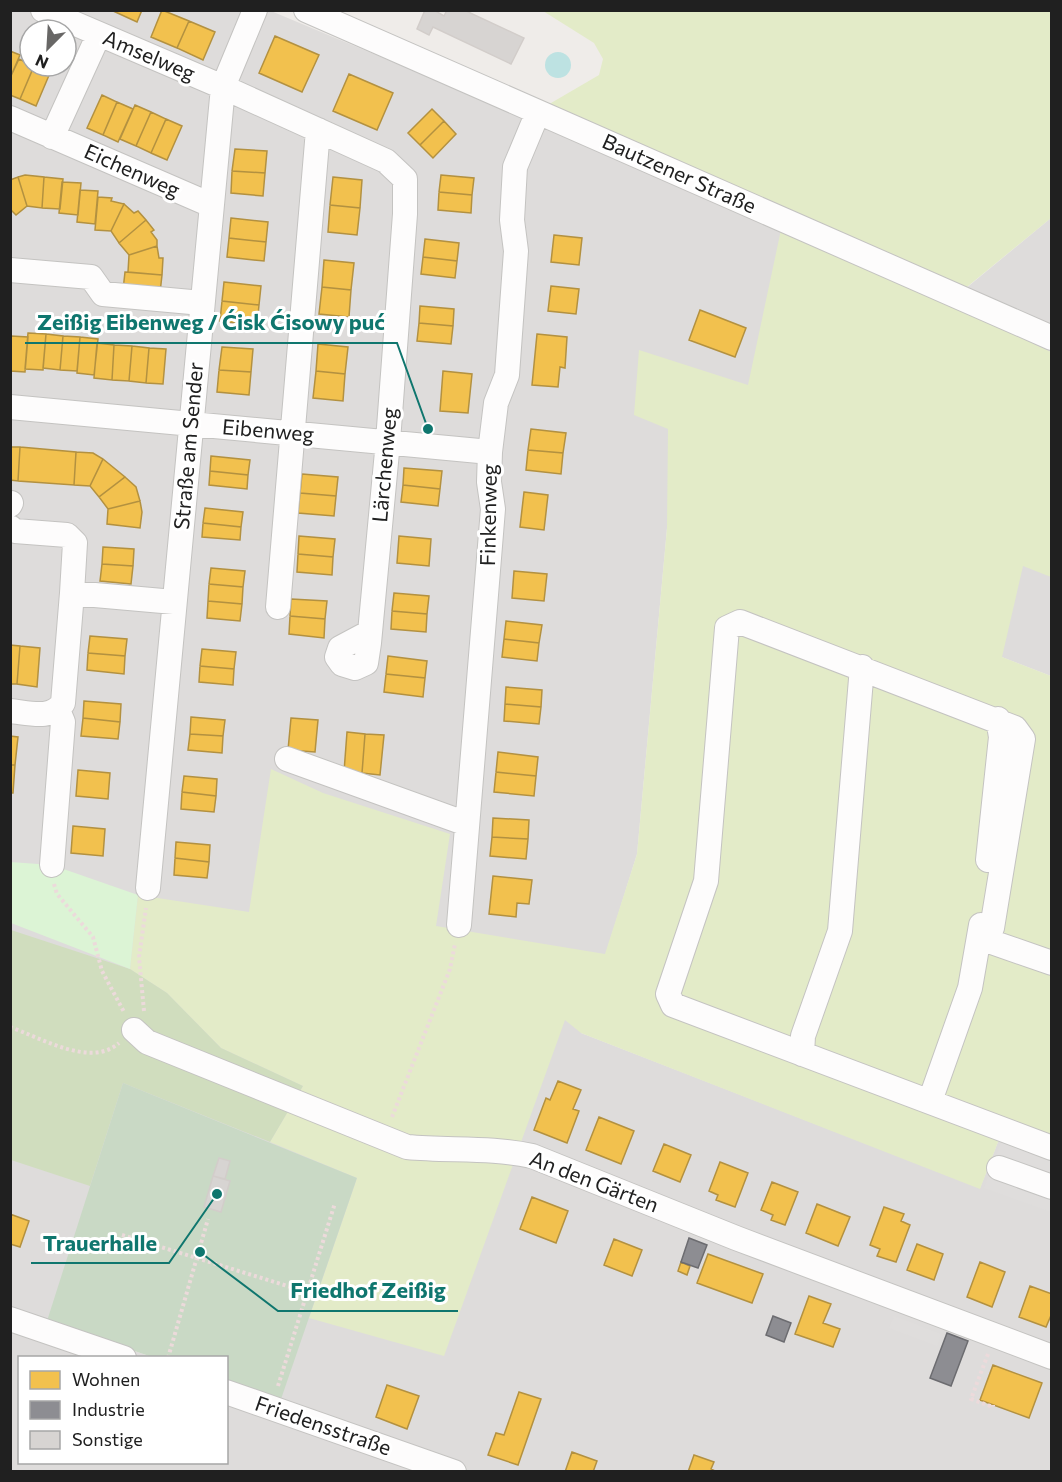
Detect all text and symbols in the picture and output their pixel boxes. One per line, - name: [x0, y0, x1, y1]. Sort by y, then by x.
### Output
- north arrow: [18, 18, 78, 78]
- street label: Amselweg: [100, 24, 199, 85]
- text: N: [32, 51, 51, 73]
- street label: Bautzener Straße: [599, 128, 760, 218]
- street label: Eichenweg: [81, 137, 184, 202]
- callout: Zeißig Eibenweg / Ćisk Ćisowy puć: [25, 303, 397, 343]
- text: Zeißig Eibenweg / Ćisk Ćisowy puć: [37, 308, 385, 335]
- street label: Straße am Sender: [168, 361, 207, 531]
- street label: Lärchenweg: [366, 406, 401, 523]
- street label: Eibenweg: [221, 413, 315, 446]
- street label: Finkenweg: [474, 464, 501, 566]
- street label: An den Gärten: [527, 1145, 663, 1217]
- callout: Trauerhalle: [31, 1223, 169, 1263]
- text: Trauerhalle: [43, 1229, 157, 1256]
- callout: Friedhof Zeißig: [278, 1271, 458, 1311]
- text: Friedhof Zeißig: [290, 1276, 446, 1303]
- legend: [18, 1356, 228, 1464]
- text: Wohnen: [72, 1368, 140, 1390]
- street label: Friedensstraße: [252, 1390, 395, 1460]
- text: Industrie: [72, 1398, 145, 1420]
- text: Sonstige: [72, 1428, 143, 1450]

